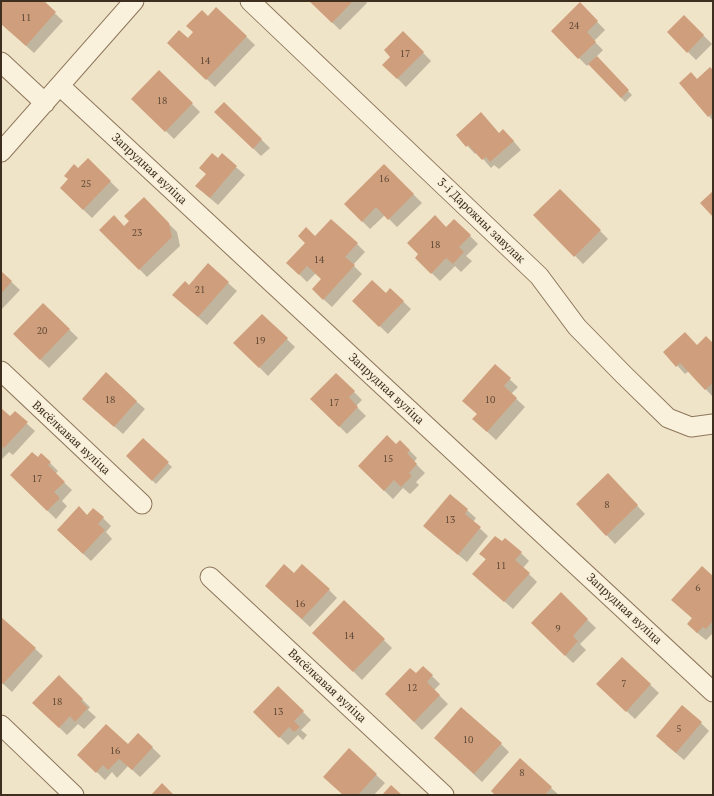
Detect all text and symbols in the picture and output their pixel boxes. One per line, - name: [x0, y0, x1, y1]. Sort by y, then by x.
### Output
- house number: 11: [21, 12, 31, 24]
- house number: 24: [569, 20, 579, 32]
- house number: 17: [400, 48, 410, 60]
- house number: 14: [200, 55, 210, 67]
- house number: 18: [157, 95, 167, 107]
- street label: Запрудная вуліца: [108, 130, 190, 208]
- house number: 16: [379, 173, 389, 185]
- street label: 3-і Дарожны завулак: [434, 175, 528, 267]
- house number: 25: [81, 178, 91, 190]
- house number: 23: [132, 227, 142, 239]
- house number: 18: [430, 239, 440, 251]
- house number: 14: [314, 254, 324, 266]
- house number: 21: [195, 284, 205, 296]
- house number: 20: [37, 325, 47, 337]
- house number: 19: [255, 335, 265, 347]
- street label: Запрудная вуліца: [345, 350, 427, 428]
- house number: 18: [105, 394, 115, 406]
- house number: 10: [485, 394, 495, 406]
- house number: 17: [329, 397, 339, 409]
- street label: Вясёлкавая вуліца: [29, 398, 113, 478]
- house number: 15: [383, 453, 393, 465]
- house number: 17: [32, 473, 42, 485]
- house number: 8: [604, 499, 610, 511]
- house number: 13: [445, 514, 455, 526]
- house number: 11: [496, 560, 506, 572]
- street label: Запрудная вуліца: [583, 570, 665, 648]
- house number: 6: [695, 582, 701, 594]
- house number: 16: [295, 598, 305, 610]
- house number: 9: [555, 623, 561, 635]
- house number: 14: [344, 630, 354, 642]
- street label: Вясёлкавая вуліца: [285, 646, 369, 726]
- house number: 7: [621, 678, 627, 690]
- house number: 12: [407, 682, 417, 694]
- house number: 18: [52, 696, 62, 708]
- house number: 13: [273, 706, 283, 718]
- house number: 5: [676, 723, 682, 735]
- house number: 10: [463, 734, 473, 746]
- house number: 16: [110, 745, 120, 757]
- house number: 8: [519, 767, 525, 779]

